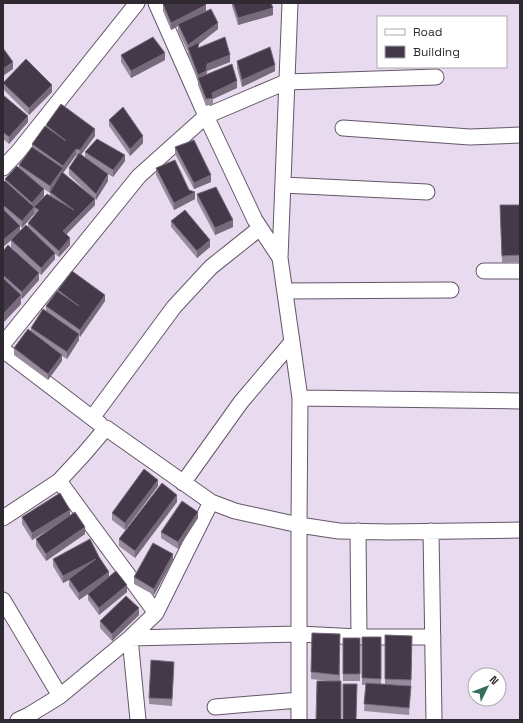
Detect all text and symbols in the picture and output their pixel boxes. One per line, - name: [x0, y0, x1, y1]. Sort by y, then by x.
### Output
- legend: [377, 16, 507, 68]
- text: Road: [413, 24, 442, 40]
- text: Building: [413, 44, 460, 60]
- north arrow: [467, 667, 507, 707]
- text: N: [487, 673, 502, 688]

